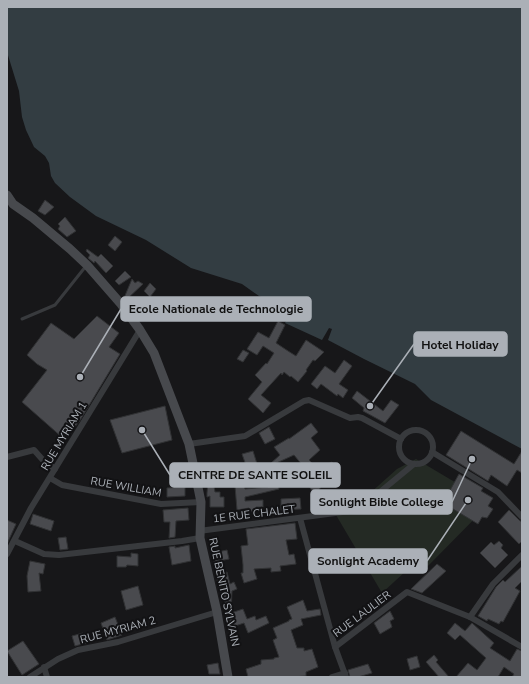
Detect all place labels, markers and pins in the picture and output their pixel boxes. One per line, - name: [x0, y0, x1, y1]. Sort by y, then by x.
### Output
- callout: Ecole Nationale de Technologie: [121, 297, 311, 321]
- callout: Hotel Holiday: [414, 332, 507, 356]
- callout: CENTRE DE SANTE SOLEIL: [170, 463, 340, 487]
- callout: Sonlight Bible College: [311, 490, 452, 514]
- callout: Sonlight Academy: [309, 549, 427, 573]

